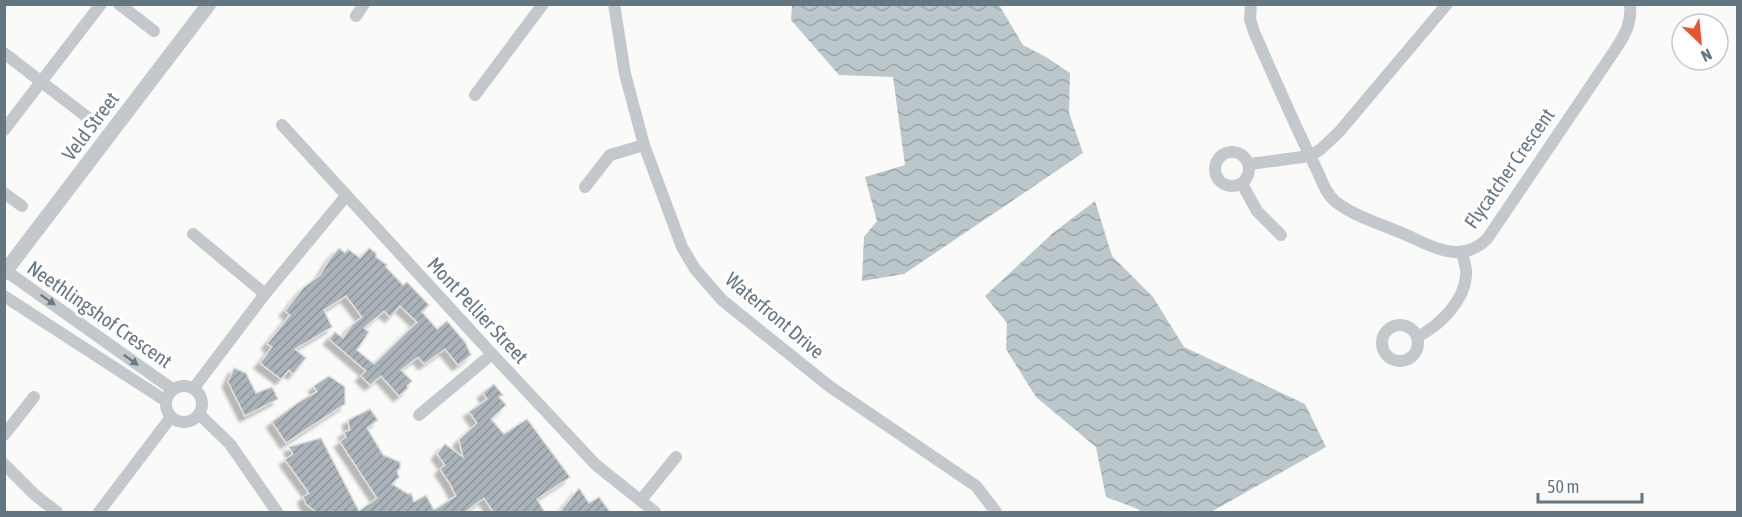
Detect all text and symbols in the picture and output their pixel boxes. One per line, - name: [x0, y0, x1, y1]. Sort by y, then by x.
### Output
- north arrow: [1670, 12, 1730, 72]
- text: N: [1698, 45, 1715, 66]
- street label: Veld Street: [57, 87, 123, 165]
- street label: Flycatcher Crescent: [1459, 103, 1559, 232]
- street label: Mont Pellier Street: [423, 252, 533, 368]
- street label: Neethlingshof Crescent: [23, 256, 177, 373]
- street label: Waterfront Drive: [721, 267, 829, 363]
- one-way arrow: [39, 294, 55, 306]
- one-way arrow: [122, 354, 138, 366]
- scale bar: [1538, 466, 1642, 504]
- text: 50 m: [1547, 476, 1579, 497]

